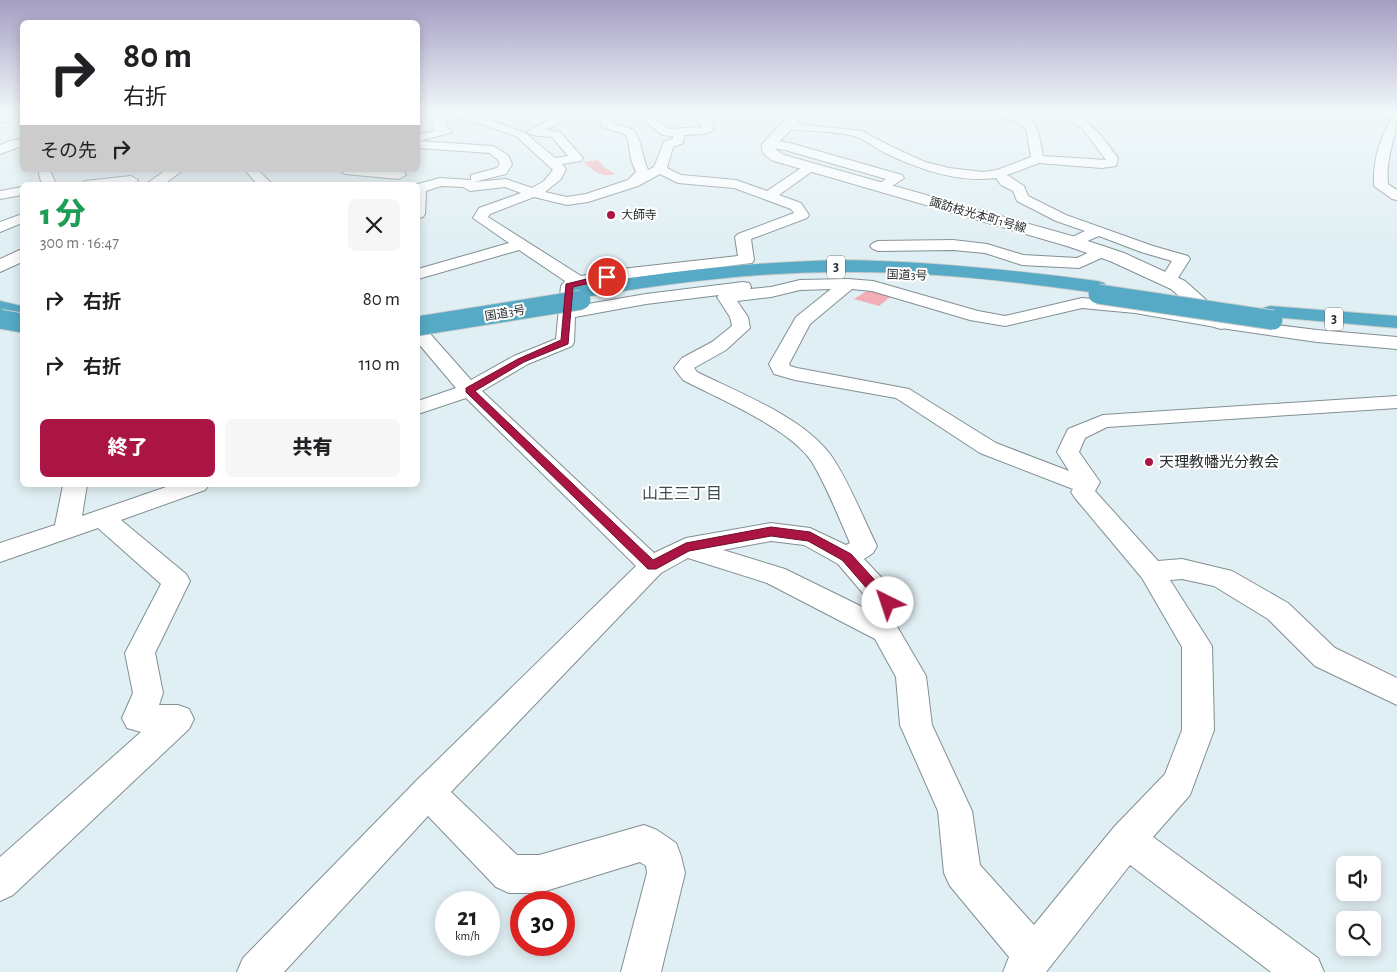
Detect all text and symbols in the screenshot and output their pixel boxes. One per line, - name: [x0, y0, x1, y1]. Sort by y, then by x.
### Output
- text: 80 m: [123, 39, 192, 74]
- icon: right: [40, 40, 105, 105]
- text: 右折: [123, 86, 167, 108]
- icon: right: [107, 135, 135, 163]
- text: その先: [40, 142, 97, 161]
- street label: 諏訪枝光本町1号線: [928, 194, 1028, 235]
- button: close: [348, 199, 400, 251]
- text: 1 分: [40, 200, 85, 230]
- place label: 大師寺: [621, 208, 657, 221]
- marker: 大師寺: [605, 209, 617, 221]
- text: 300 m · 16:47: [40, 235, 119, 251]
- pin: [586, 256, 628, 298]
- road number: 3: [827, 256, 845, 278]
- icon: arrive: [593, 263, 621, 291]
- street label: 国道3号: [886, 267, 928, 282]
- icon: right: [40, 286, 68, 314]
- text: 80 m: [363, 290, 400, 309]
- text: 右折: [83, 293, 121, 312]
- street label: 国道3号: [484, 303, 526, 322]
- road number: 3: [1325, 308, 1343, 330]
- icon: right: [40, 351, 68, 379]
- text: 110 m: [359, 355, 400, 374]
- text: 右折: [83, 358, 121, 377]
- button: 終了: [40, 419, 215, 477]
- button: 共有: [225, 419, 400, 477]
- place label: 天理教幡光分教会: [1159, 454, 1279, 470]
- marker: 天理教幡光分教会: [1143, 456, 1155, 468]
- district label: 山王三丁目: [642, 486, 722, 502]
- position arrow: [861, 576, 913, 628]
- map controls: [1336, 856, 1381, 956]
- button: sound: [1336, 856, 1381, 901]
- speed limit sign: 30: [510, 891, 575, 956]
- text: 21: [457, 905, 478, 930]
- button: search: [1336, 911, 1381, 956]
- text: km/h: [455, 930, 480, 942]

